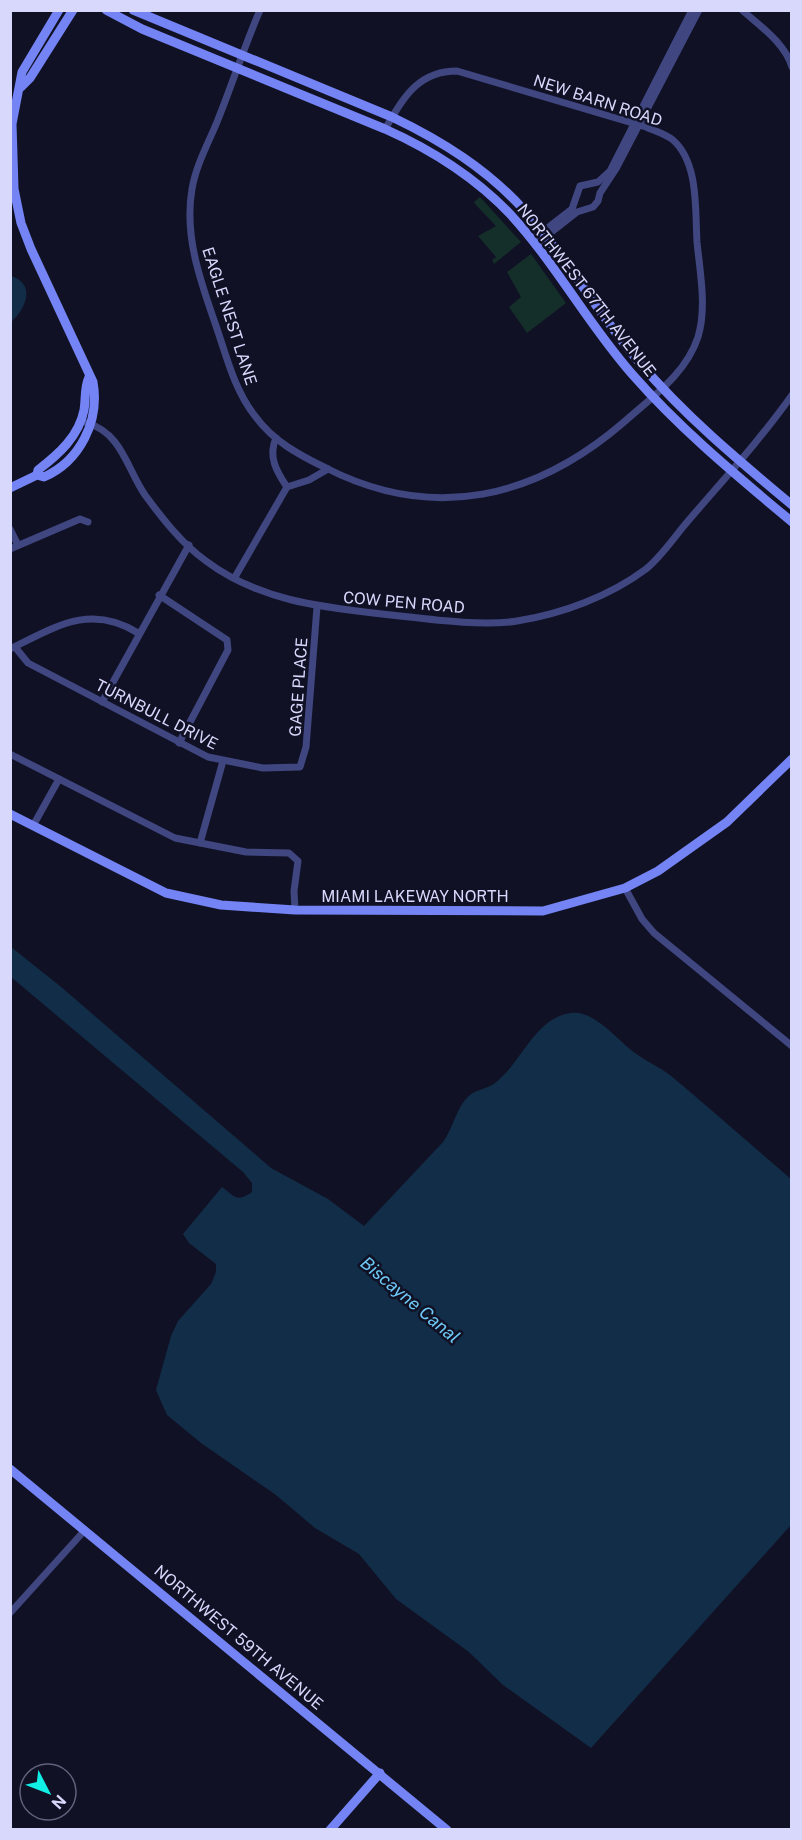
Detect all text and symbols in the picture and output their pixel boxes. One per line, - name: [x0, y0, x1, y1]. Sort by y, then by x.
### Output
- street label: NEW BARN ROAD: [531, 71, 665, 130]
- street label: NORTHWEST 67TH AVENUE: [513, 200, 660, 380]
- street label: EAGLE NEST LANE: [198, 245, 261, 388]
- street label: COW PEN ROAD: [342, 588, 466, 617]
- street label: GAGE PLACE: [286, 637, 311, 737]
- street label: TURNBULL DRIVE: [92, 675, 221, 754]
- street label: MIAMI LAKEWAY NORTH: [321, 887, 509, 906]
- water label: Biscayne Canal: [356, 1252, 464, 1347]
- street label: NORTHWEST 59TH AVENUE: [150, 1561, 327, 1714]
- north arrow: [18, 1762, 78, 1822]
- text: N: [48, 1791, 70, 1813]

